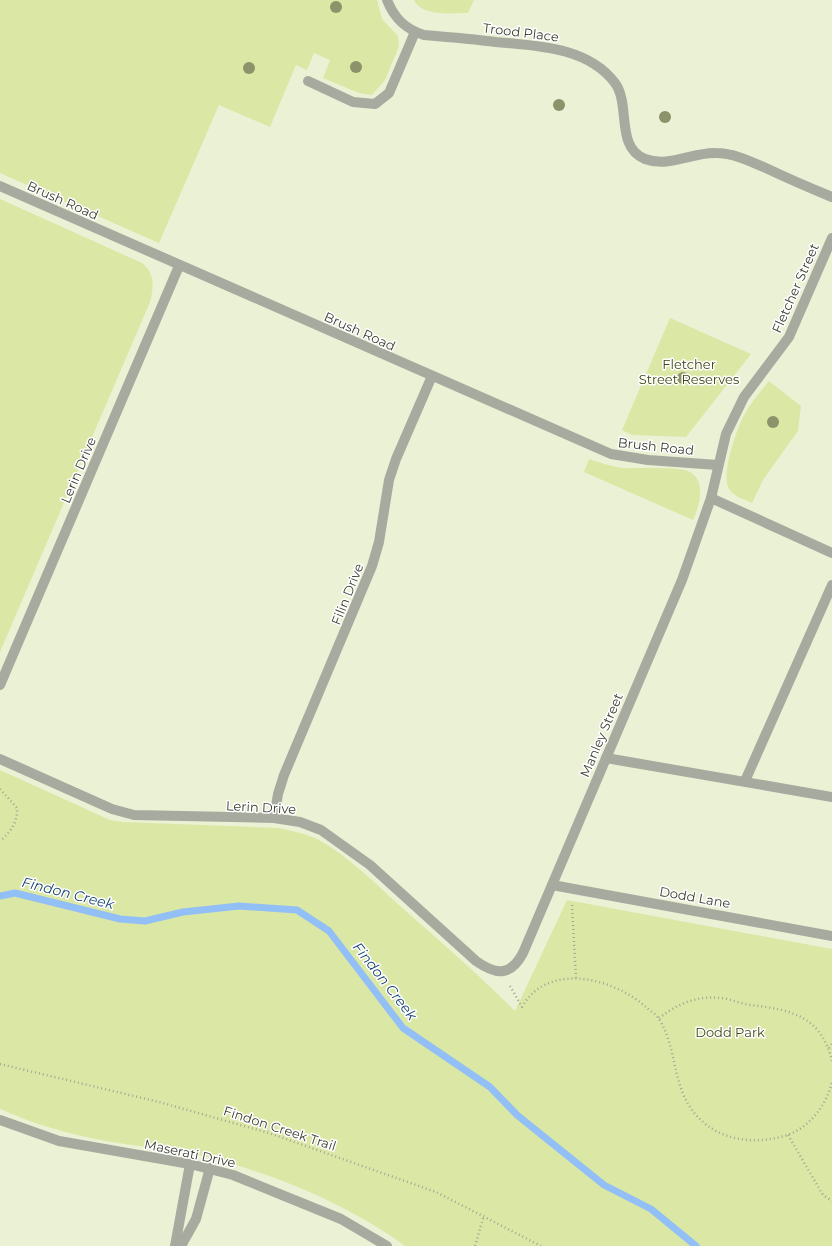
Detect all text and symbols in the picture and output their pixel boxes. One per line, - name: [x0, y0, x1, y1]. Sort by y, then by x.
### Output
- street label: Trood Place: [482, 19, 560, 45]
- street label: Brush Road: [25, 177, 101, 223]
- street label: Fletcher Street: [768, 241, 822, 335]
- street label: Brush Road: [322, 308, 398, 354]
- park label: Fletcher Street Reserves: [639, 356, 739, 387]
- street label: Lerin Drive: [57, 434, 99, 505]
- street label: Brush Road: [617, 434, 695, 458]
- street label: Filin Drive: [327, 561, 367, 627]
- street label: Manley Street: [576, 690, 626, 780]
- street label: Lerin Drive: [225, 797, 297, 817]
- water label: Findon Creek: [20, 873, 117, 913]
- street label: Dodd Lane: [658, 883, 732, 911]
- water label: Findon Creek: [349, 938, 422, 1024]
- park label: Dodd Park: [695, 1024, 765, 1040]
- street label: Findon Creek Trail: [222, 1102, 338, 1154]
- street label: Maserati Drive: [143, 1136, 237, 1171]

